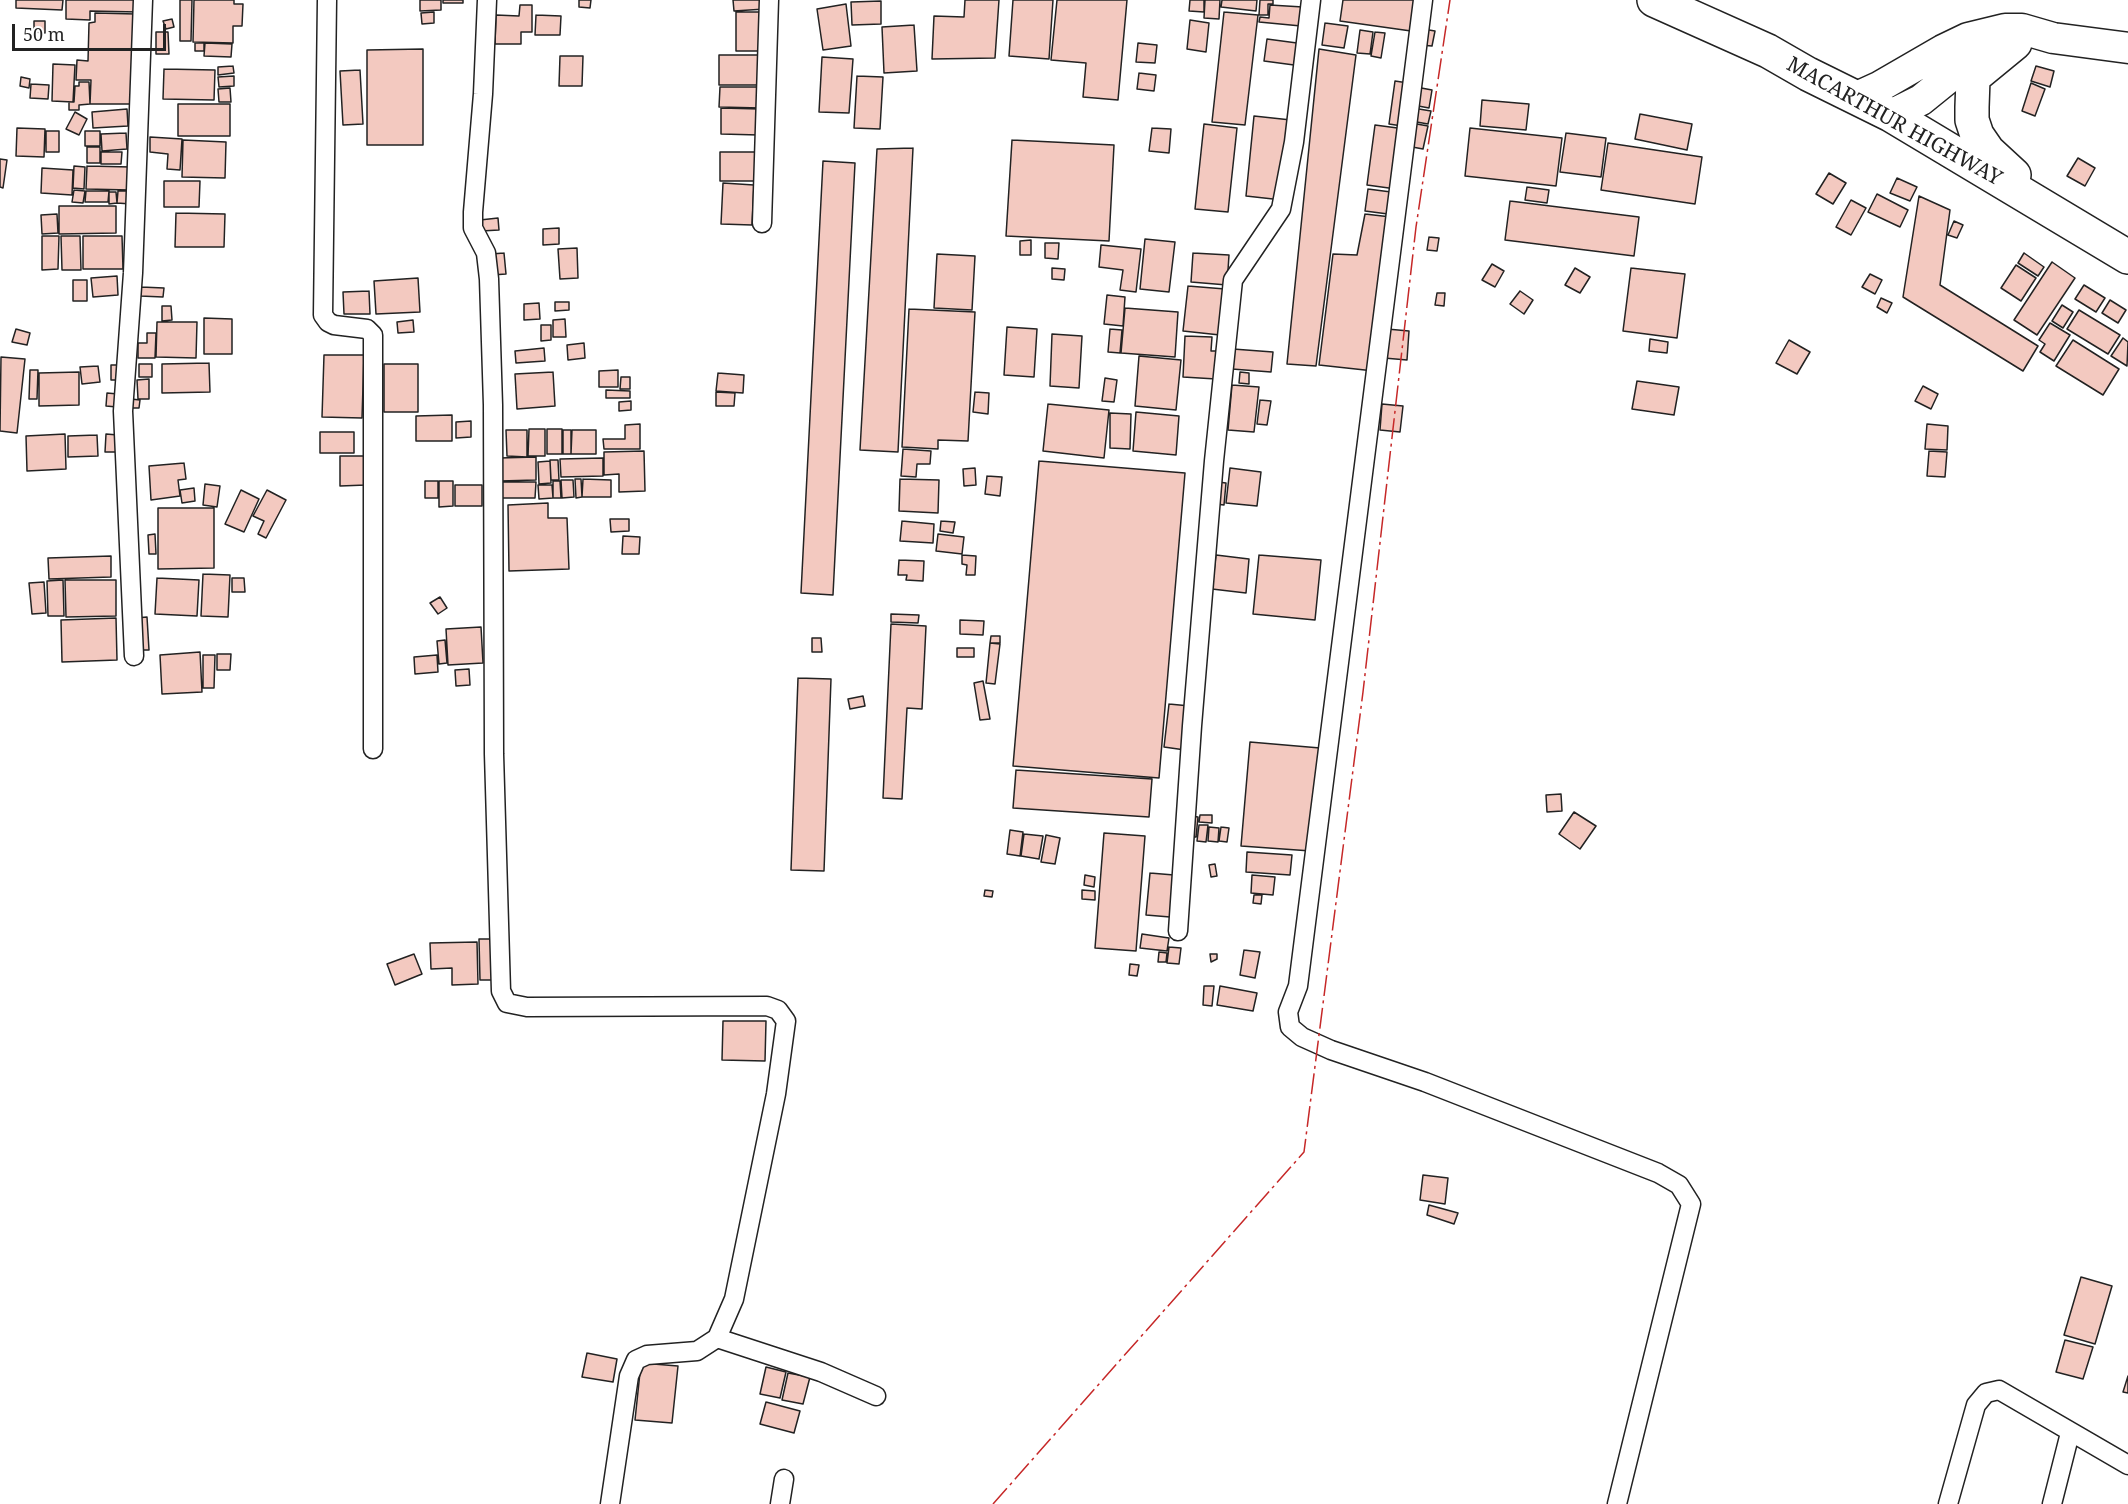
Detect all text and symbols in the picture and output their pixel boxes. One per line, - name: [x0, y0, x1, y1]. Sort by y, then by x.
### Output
- scale bar: [15, 12, 170, 50]
- text: 50 m: [23, 22, 65, 46]
- street label: MACARTHUR HIGHWAY: [1782, 52, 2006, 192]

